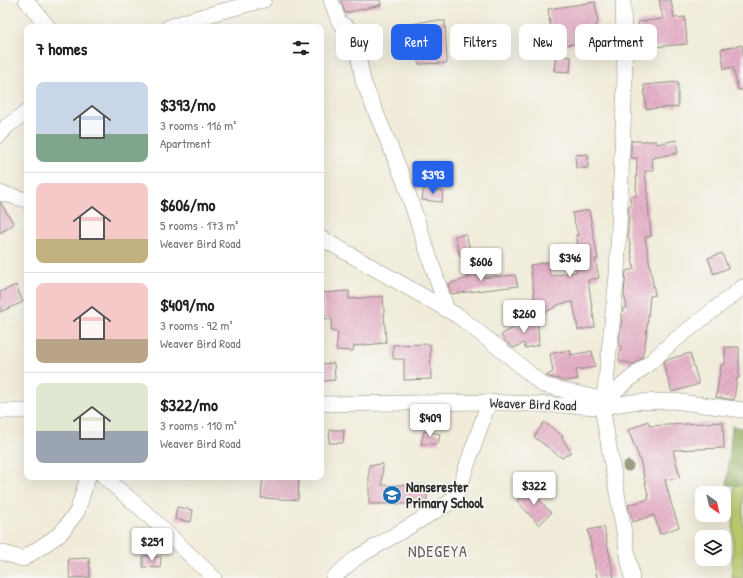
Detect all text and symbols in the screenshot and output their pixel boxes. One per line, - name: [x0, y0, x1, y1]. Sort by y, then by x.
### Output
- chip: Buy: [336, 24, 383, 60]
- chip: Rent: [391, 24, 442, 60]
- chip: Filters: [450, 24, 511, 60]
- chip: New: [519, 24, 567, 60]
- chip: Apartment: [575, 24, 657, 60]
- text: 7 homes: [36, 37, 87, 60]
- icon: filters: [290, 37, 312, 59]
- text: $393/mo: [160, 93, 216, 116]
- icon: home: [68, 98, 116, 146]
- text: 3 rooms · 116 m²: [160, 116, 236, 134]
- text: Apartment: [160, 134, 211, 152]
- pin: $393: [409, 161, 457, 195]
- text: $393: [421, 165, 445, 183]
- text: $606/mo: [160, 193, 215, 216]
- icon: home: [68, 199, 116, 247]
- text: 5 rooms · 173 m²: [160, 216, 238, 234]
- text: Weaver Bird Road: [160, 234, 241, 252]
- pin: $346: [546, 244, 594, 278]
- pin: $606: [457, 248, 505, 282]
- text: $346: [559, 248, 581, 266]
- text: $606: [470, 252, 492, 270]
- text: $409/mo: [160, 293, 214, 316]
- icon: home: [68, 299, 116, 347]
- pin: $260: [500, 300, 548, 334]
- text: $260: [512, 304, 536, 322]
- text: 3 rooms · 92 m²: [160, 316, 232, 334]
- text: Weaver Bird Road: [160, 334, 241, 352]
- street label: Weaver Bird Road: [489, 392, 577, 415]
- text: $322/mo: [160, 393, 218, 416]
- icon: home: [68, 399, 116, 447]
- pin: $409: [406, 404, 454, 438]
- text: $409: [419, 408, 441, 426]
- text: 3 rooms · 110 m²: [160, 416, 237, 434]
- text: Weaver Bird Road: [160, 434, 241, 452]
- pin: $322: [510, 472, 558, 506]
- text: $322: [522, 476, 546, 494]
- place label: Nanserester Primary School: [406, 477, 484, 514]
- school or university icon: Nanserester Primary School: [381, 484, 403, 506]
- north arrow: [695, 486, 731, 522]
- map controls: [695, 486, 731, 566]
- pin: $251: [128, 528, 176, 562]
- button: layers: [695, 530, 731, 566]
- text: $251: [141, 532, 163, 550]
- district label: NDEGEYA: [408, 540, 468, 562]

